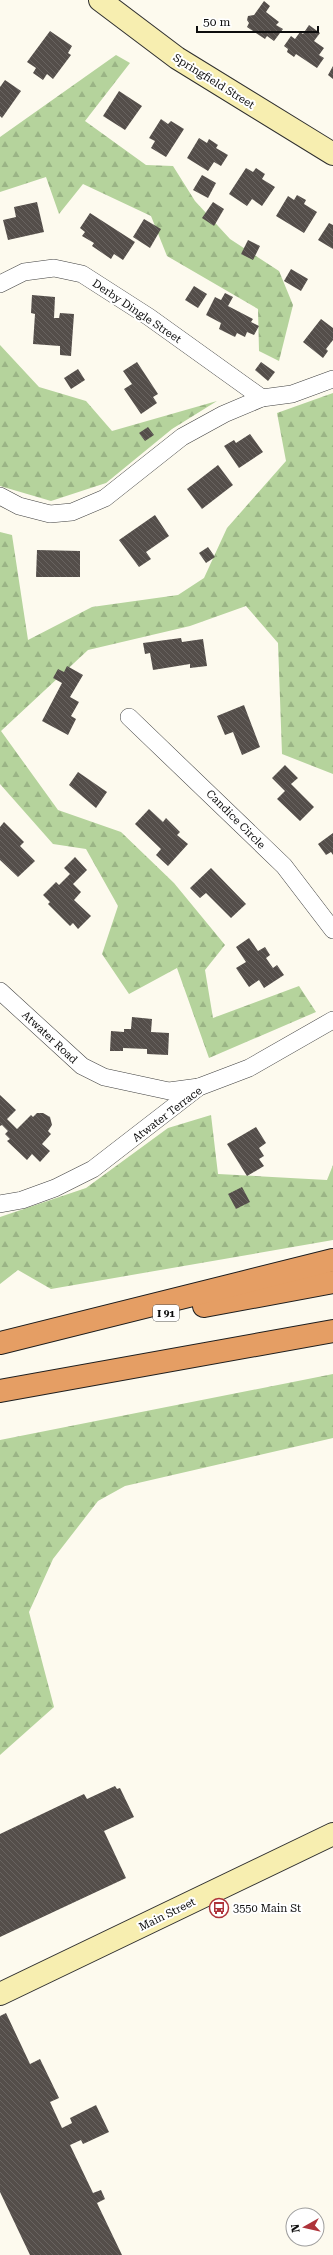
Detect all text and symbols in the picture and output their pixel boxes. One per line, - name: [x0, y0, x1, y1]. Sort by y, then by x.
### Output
- scale bar: [197, 8, 318, 34]
- text: 50 m: [203, 15, 230, 29]
- street label: Springfield Street: [171, 51, 257, 112]
- street label: Derby Dingle Street: [90, 277, 184, 346]
- street label: Candice Circle: [203, 787, 268, 852]
- street label: Atwater Road: [19, 1008, 80, 1066]
- street label: Atwater Terrace: [130, 1084, 205, 1145]
- road number: I 91: [153, 1305, 179, 1321]
- street label: Main Street: [137, 1895, 198, 1934]
- bus stop icon: 3550 Main St: [208, 1897, 230, 1919]
- place label: 3550 Main St: [233, 1902, 301, 1915]
- north arrow: [285, 2207, 325, 2247]
- text: N: [288, 2223, 303, 2233]

